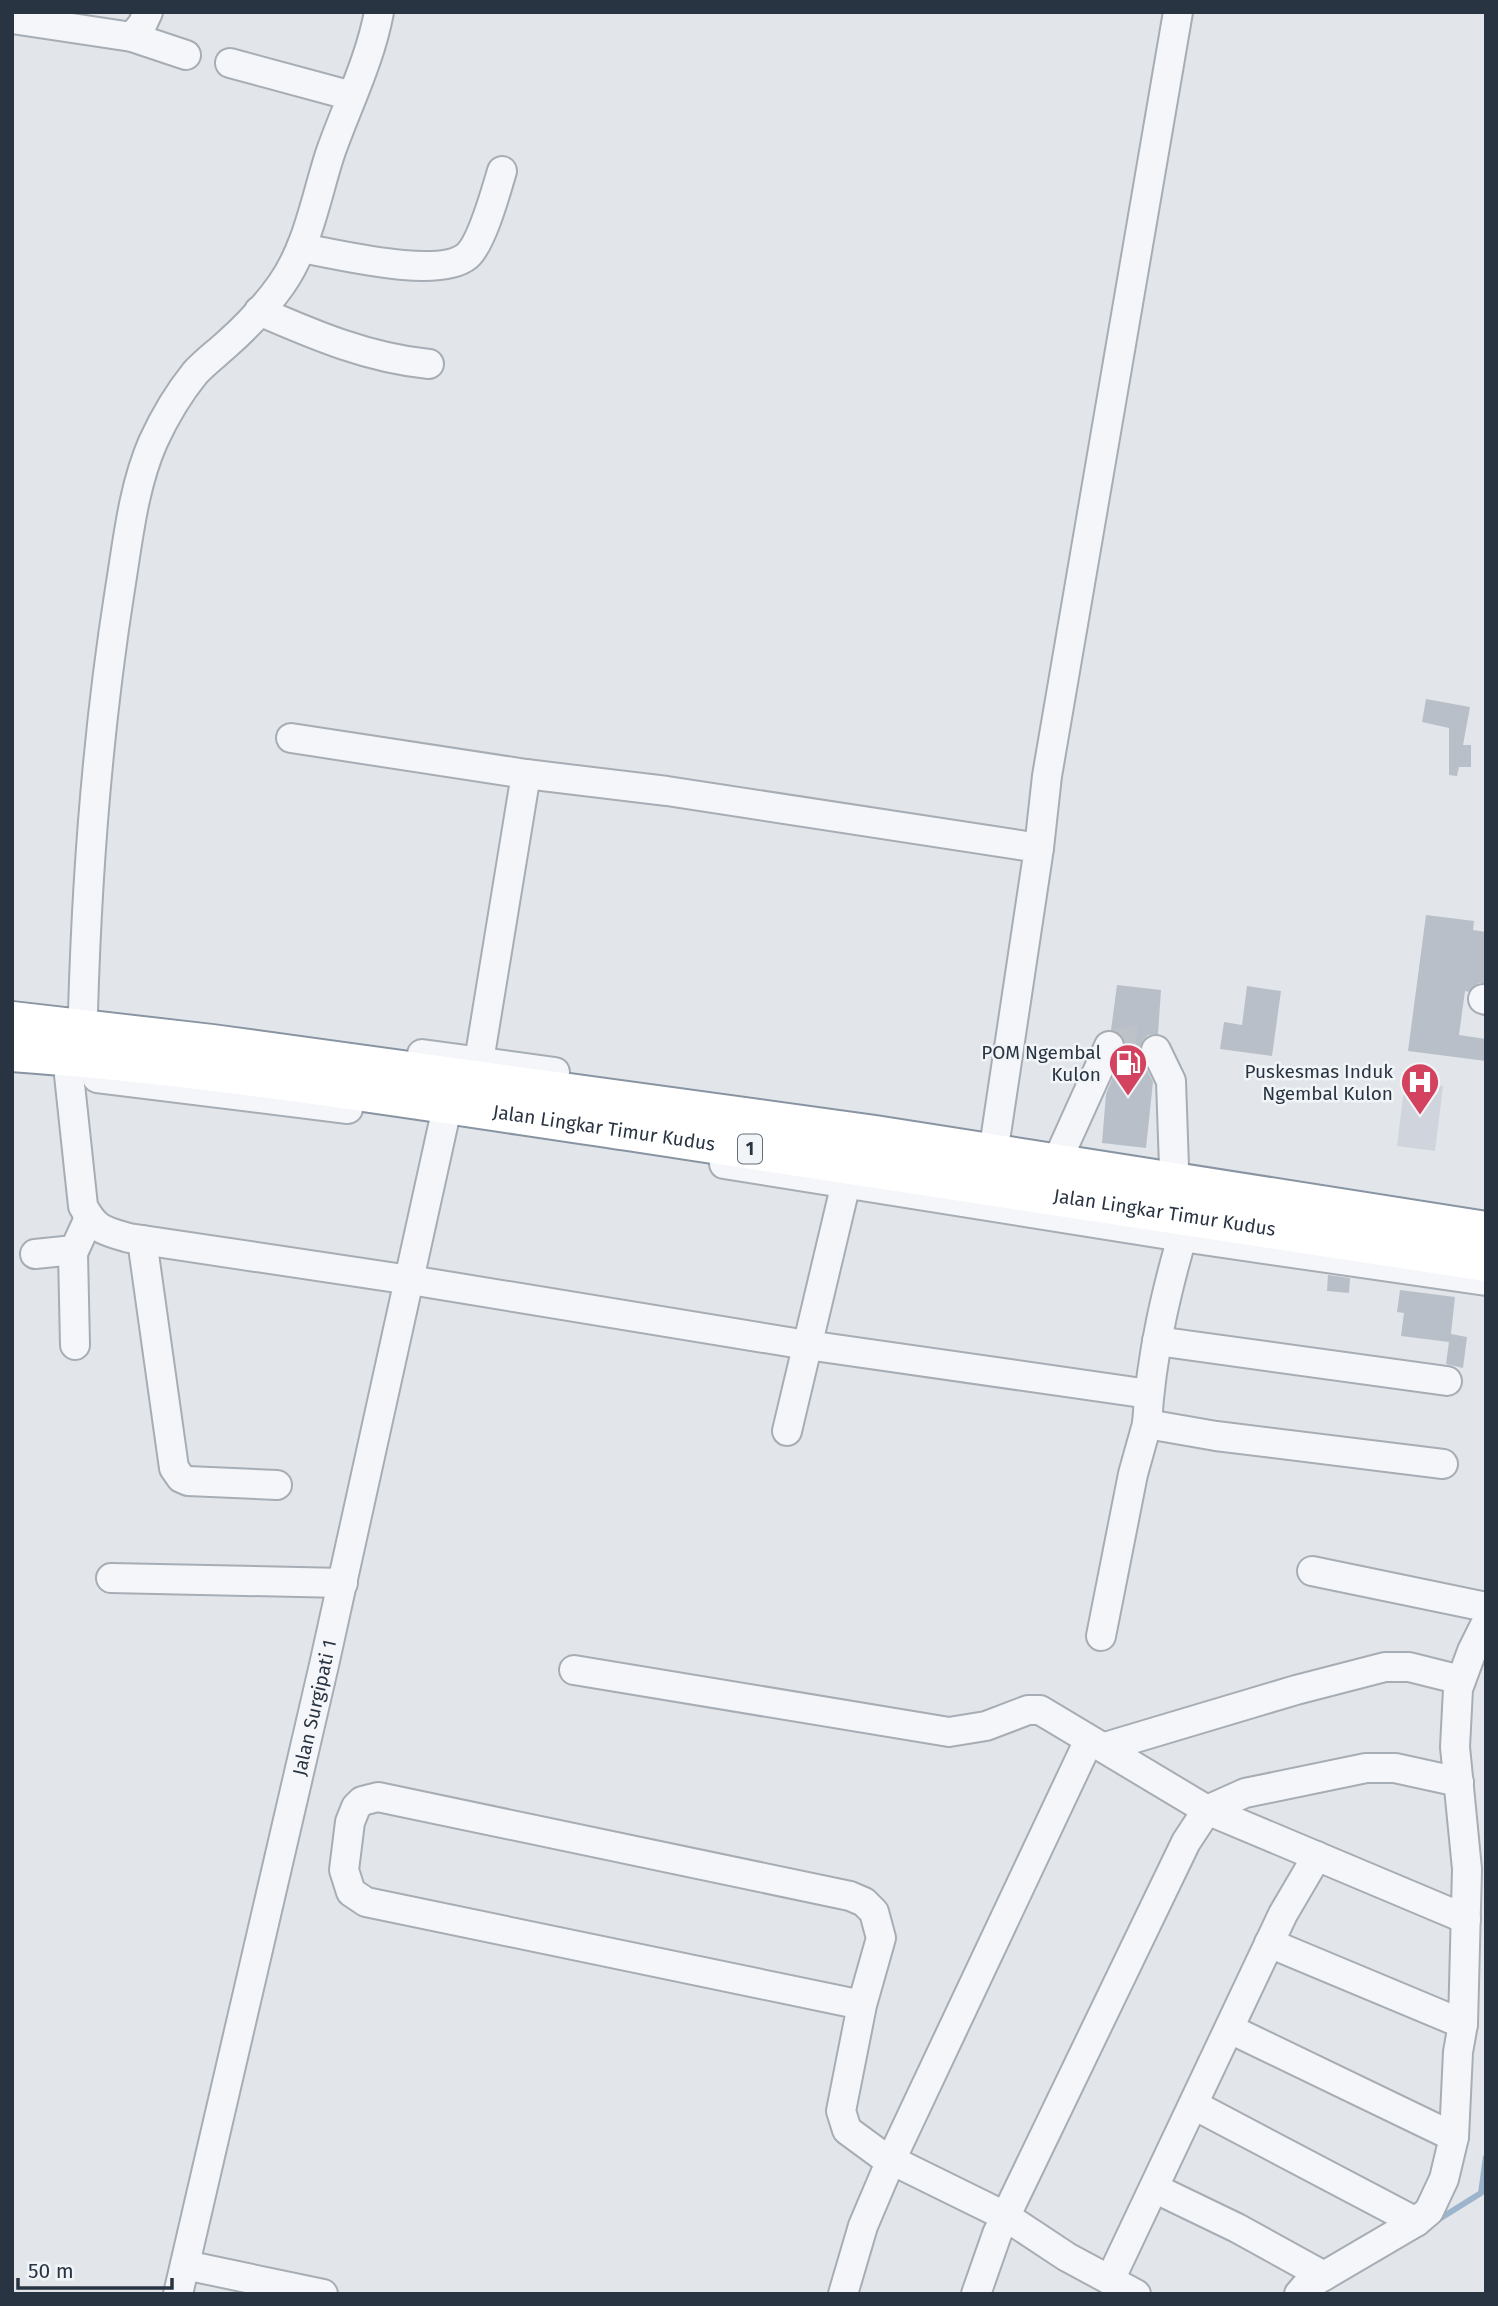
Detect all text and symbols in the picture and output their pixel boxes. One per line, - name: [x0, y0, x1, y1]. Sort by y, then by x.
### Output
- place label: POM Ngembal Kulon: [981, 1041, 1101, 1086]
- fuel station icon: POM Ngembal Kulon: [1107, 1042, 1149, 1097]
- place label: Puskesmas Induk Ngembal Kulon: [1245, 1060, 1393, 1105]
- hospital icon: Puskesmas Induk Ngembal Kulon: [1399, 1061, 1441, 1116]
- street label: Jalan Lingkar Timur Kudus: [491, 1100, 717, 1155]
- road number: 1: [738, 1134, 762, 1164]
- street label: Jalan Lingkar Timur Kudus: [1052, 1184, 1277, 1240]
- street label: Jalan Surgipati 1: [287, 1638, 341, 1778]
- scale bar: [18, 2246, 172, 2290]
- text: 50 m: [28, 2258, 74, 2284]

